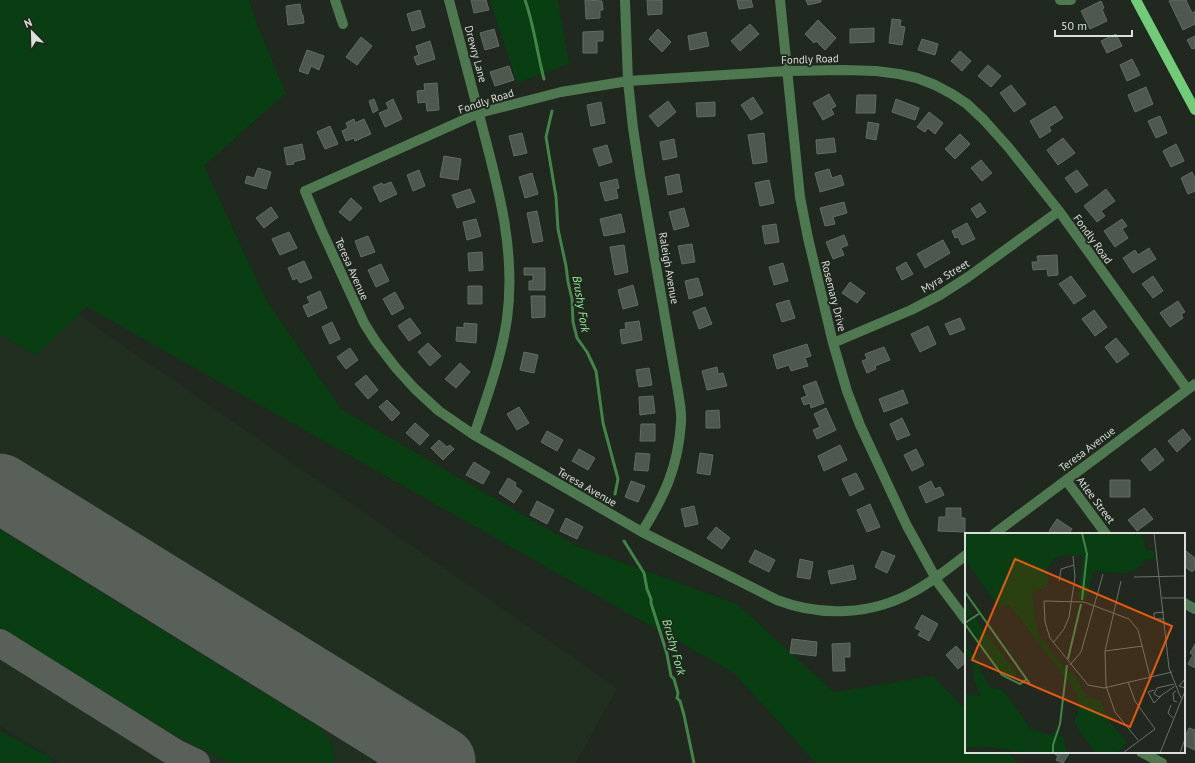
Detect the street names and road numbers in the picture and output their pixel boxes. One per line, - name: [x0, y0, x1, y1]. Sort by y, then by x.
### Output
- street label: Drewry Lane: [462, 24, 490, 84]
- street label: Fondly Road: [781, 51, 839, 67]
- street label: Fondly Road: [456, 85, 516, 117]
- street label: Fondly Road: [1070, 212, 1116, 267]
- street label: Raleigh Avenue: [656, 231, 682, 305]
- street label: Teresa Avenue: [332, 236, 372, 303]
- street label: Myra Street: [918, 256, 972, 296]
- street label: Rosemary Drive: [818, 259, 850, 333]
- street label: Teresa Avenue: [1056, 423, 1118, 475]
- street label: Teresa Avenue: [555, 464, 620, 510]
- street label: Atlee Street: [1074, 474, 1118, 527]

